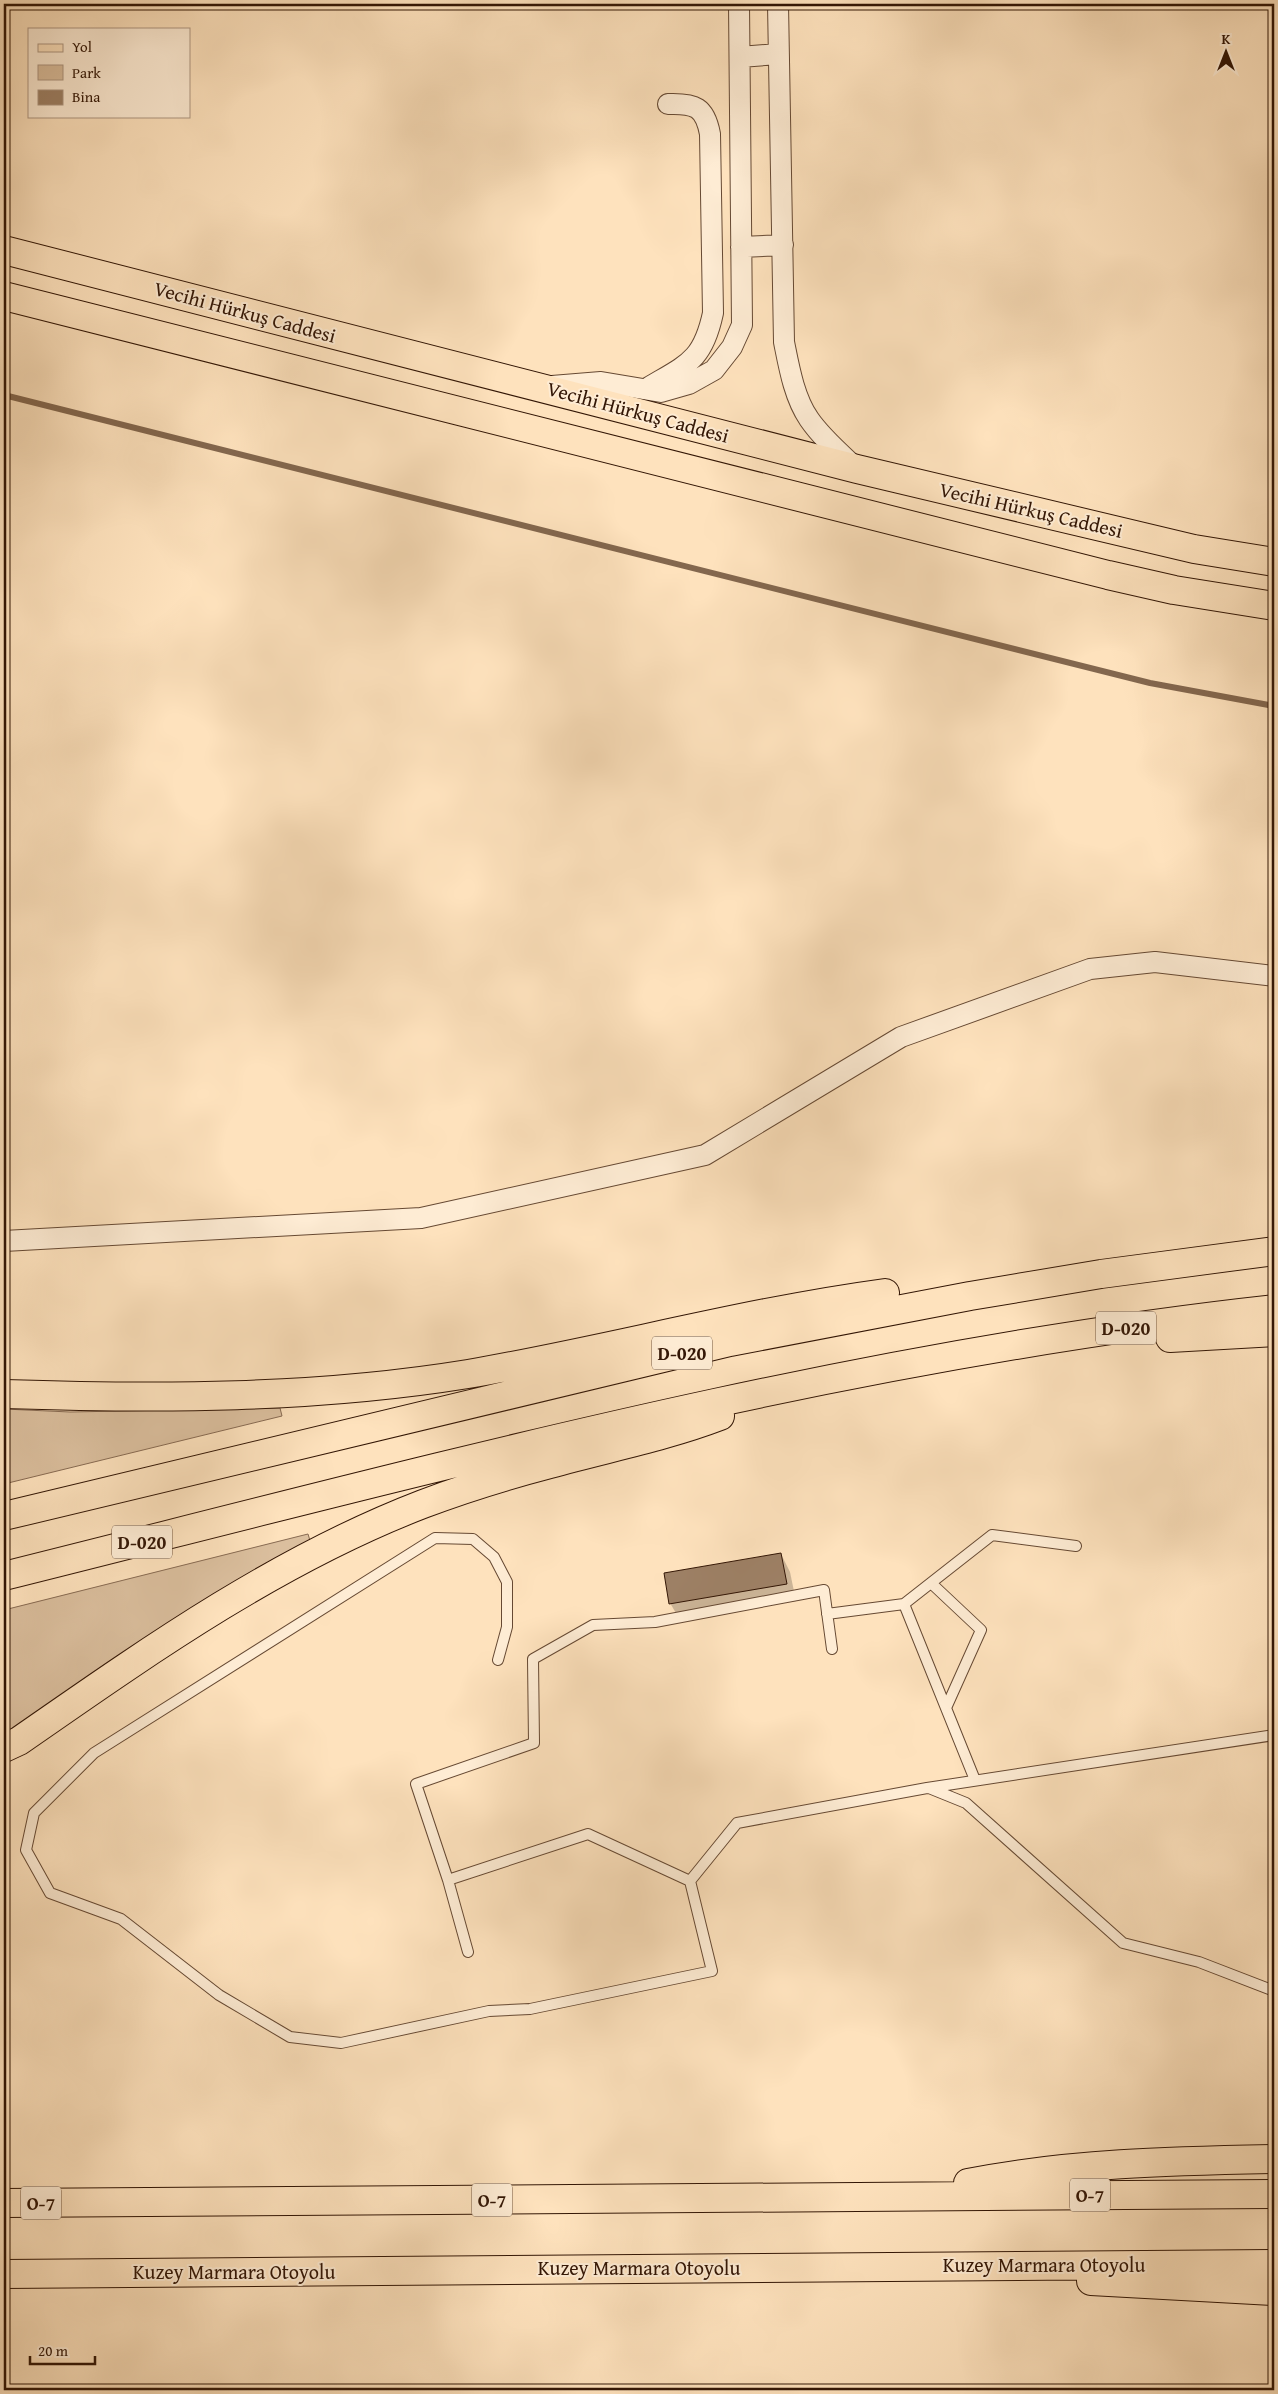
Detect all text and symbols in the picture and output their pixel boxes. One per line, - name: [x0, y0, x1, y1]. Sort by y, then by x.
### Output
- legend: [28, 28, 190, 118]
- north arrow: [1200, 28, 1250, 78]
- text: K: [1222, 29, 1231, 49]
- text: Yol: [72, 36, 92, 57]
- text: Park: [72, 62, 101, 83]
- text: Bina: [72, 86, 100, 107]
- street label: Vecihi Hürkuş Caddesi: [151, 273, 340, 350]
- street label: Vecihi Hürkuş Caddesi: [544, 373, 733, 450]
- street label: Vecihi Hürkuş Caddesi: [937, 474, 1126, 545]
- road number: D-020: [1096, 1312, 1156, 1345]
- road number: D-020: [652, 1336, 712, 1370]
- road number: D-020: [112, 1525, 172, 1558]
- road number: O-7: [1070, 2178, 1110, 2212]
- road number: O-7: [472, 2184, 512, 2216]
- road number: O-7: [21, 2186, 61, 2220]
- street label: Kuzey Marmara Otoyolu: [943, 2250, 1145, 2279]
- street label: Kuzey Marmara Otoyolu: [538, 2253, 740, 2282]
- street label: Kuzey Marmara Otoyolu: [133, 2257, 335, 2286]
- scale bar: [30, 2334, 95, 2366]
- text: 20 m: [38, 2340, 69, 2361]

